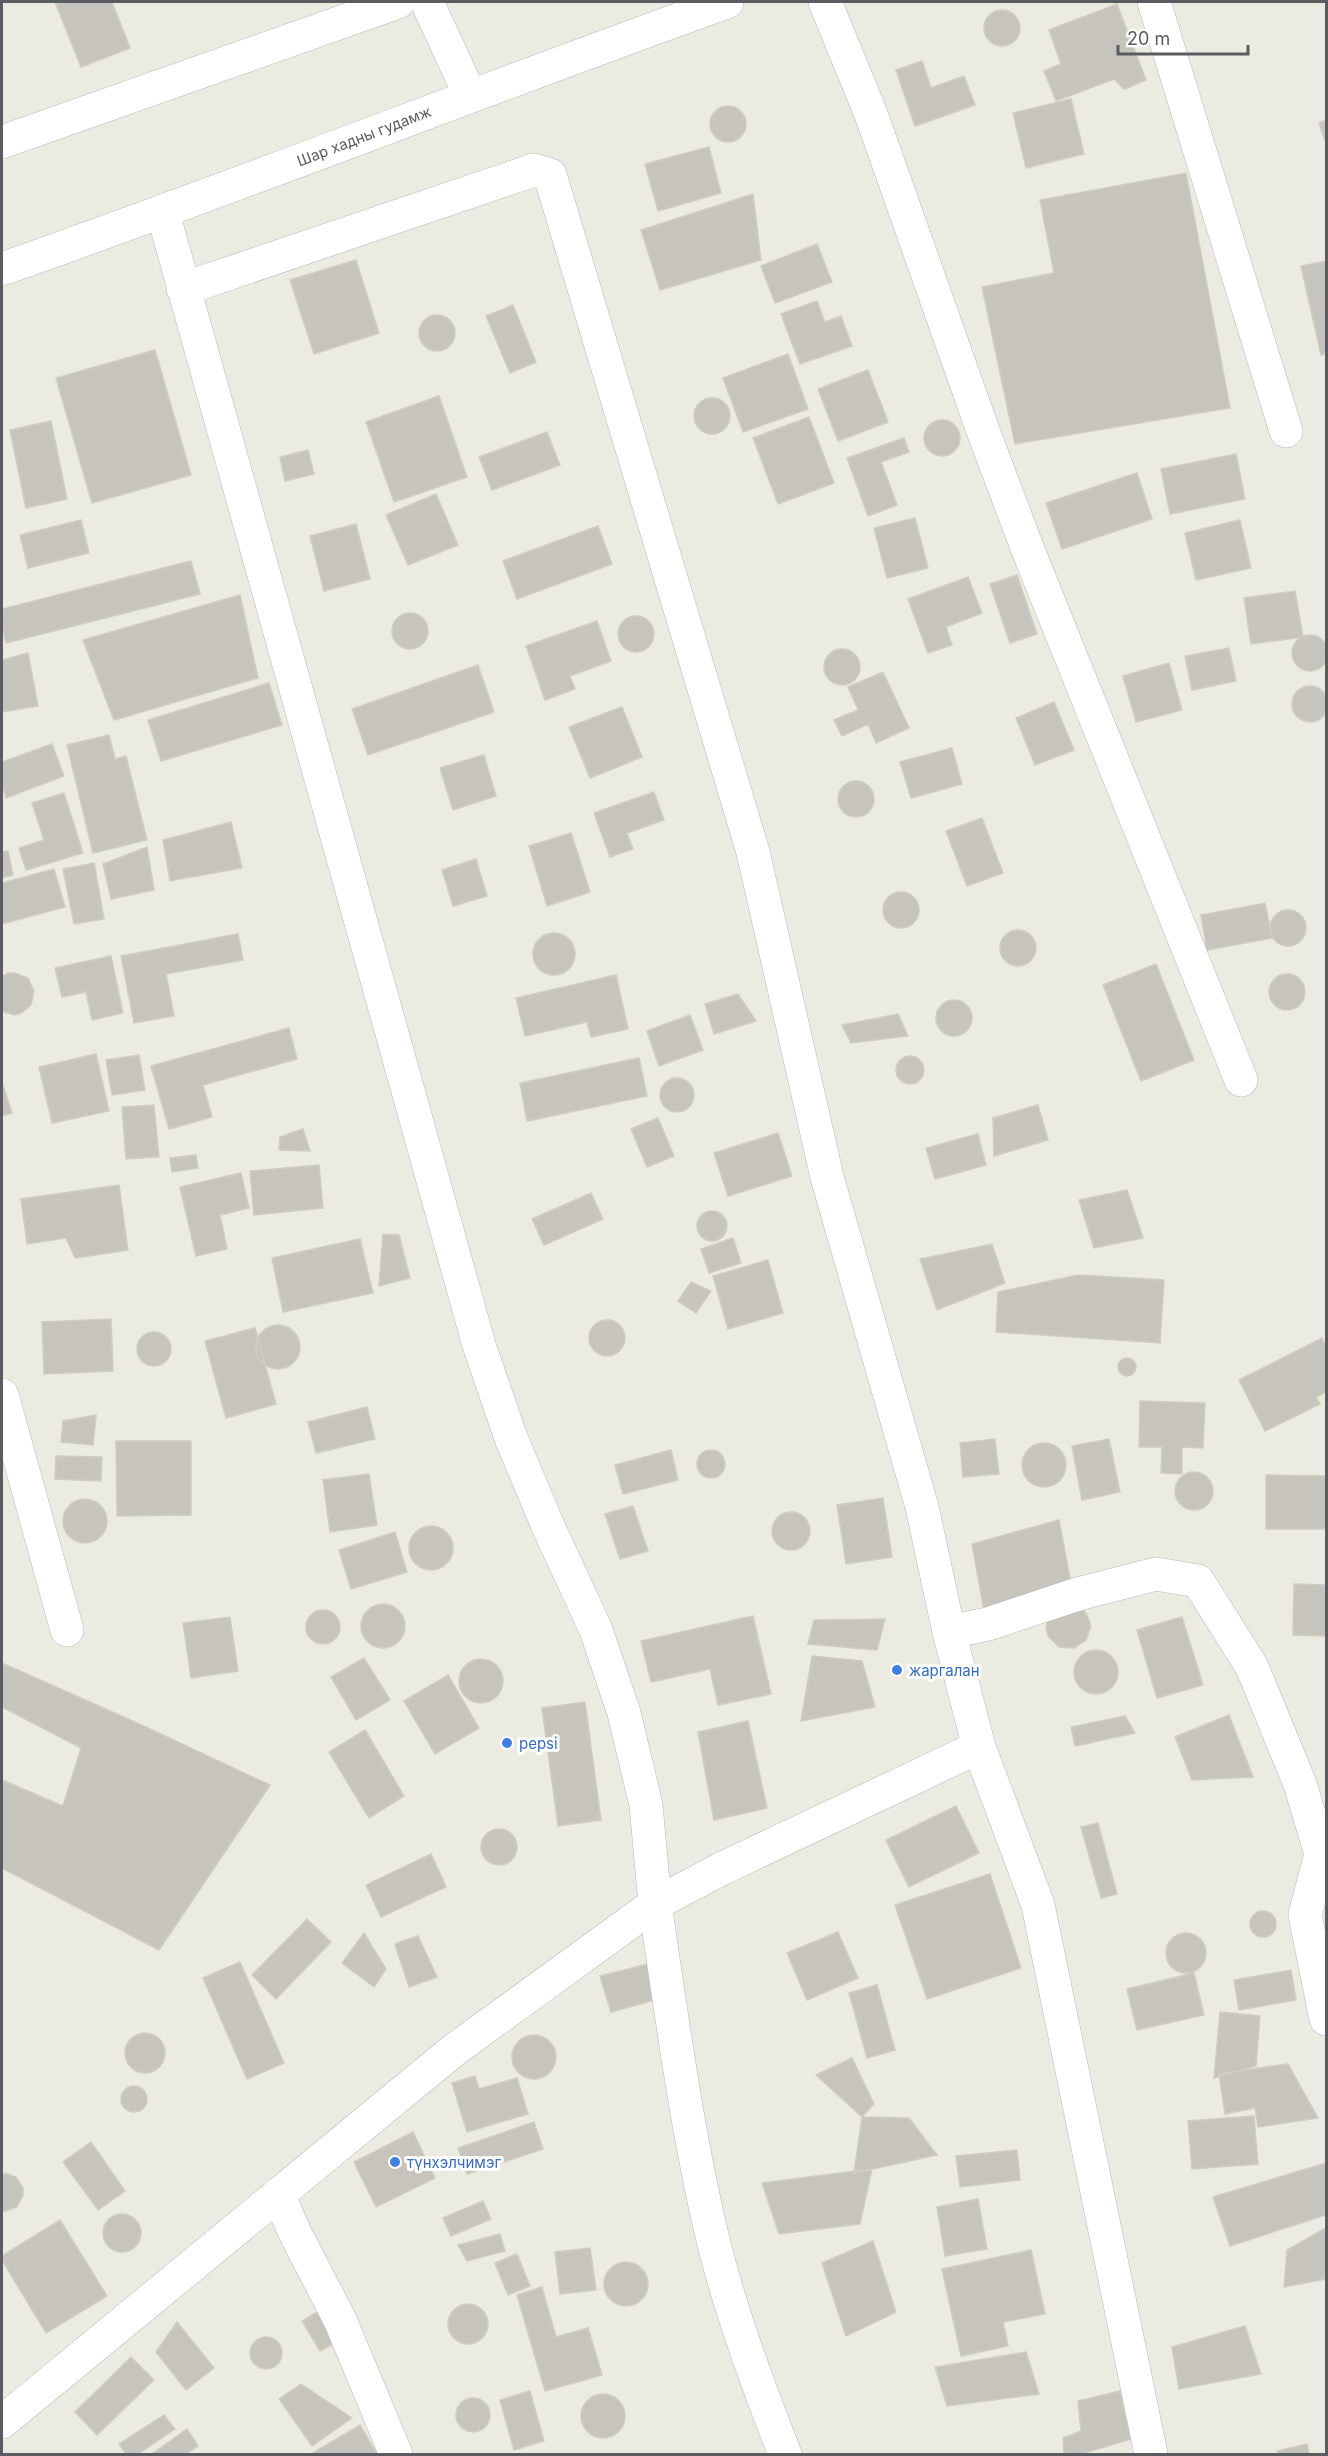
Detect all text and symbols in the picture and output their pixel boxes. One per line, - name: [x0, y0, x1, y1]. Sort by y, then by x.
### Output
- scale bar: [1118, 18, 1248, 56]
- text: 20 m: [1127, 28, 1170, 49]
- street label: Шар хадны гудамж: [294, 102, 434, 170]
- place label: жаргалан: [909, 1661, 980, 1680]
- marker: жаргалан: [890, 1663, 904, 1677]
- place label: pepsi: [519, 1734, 558, 1753]
- marker: pepsi: [500, 1736, 514, 1750]
- place label: түнхэлчимэг: [407, 2153, 501, 2172]
- marker: түнхэлчимэг: [388, 2155, 402, 2169]

